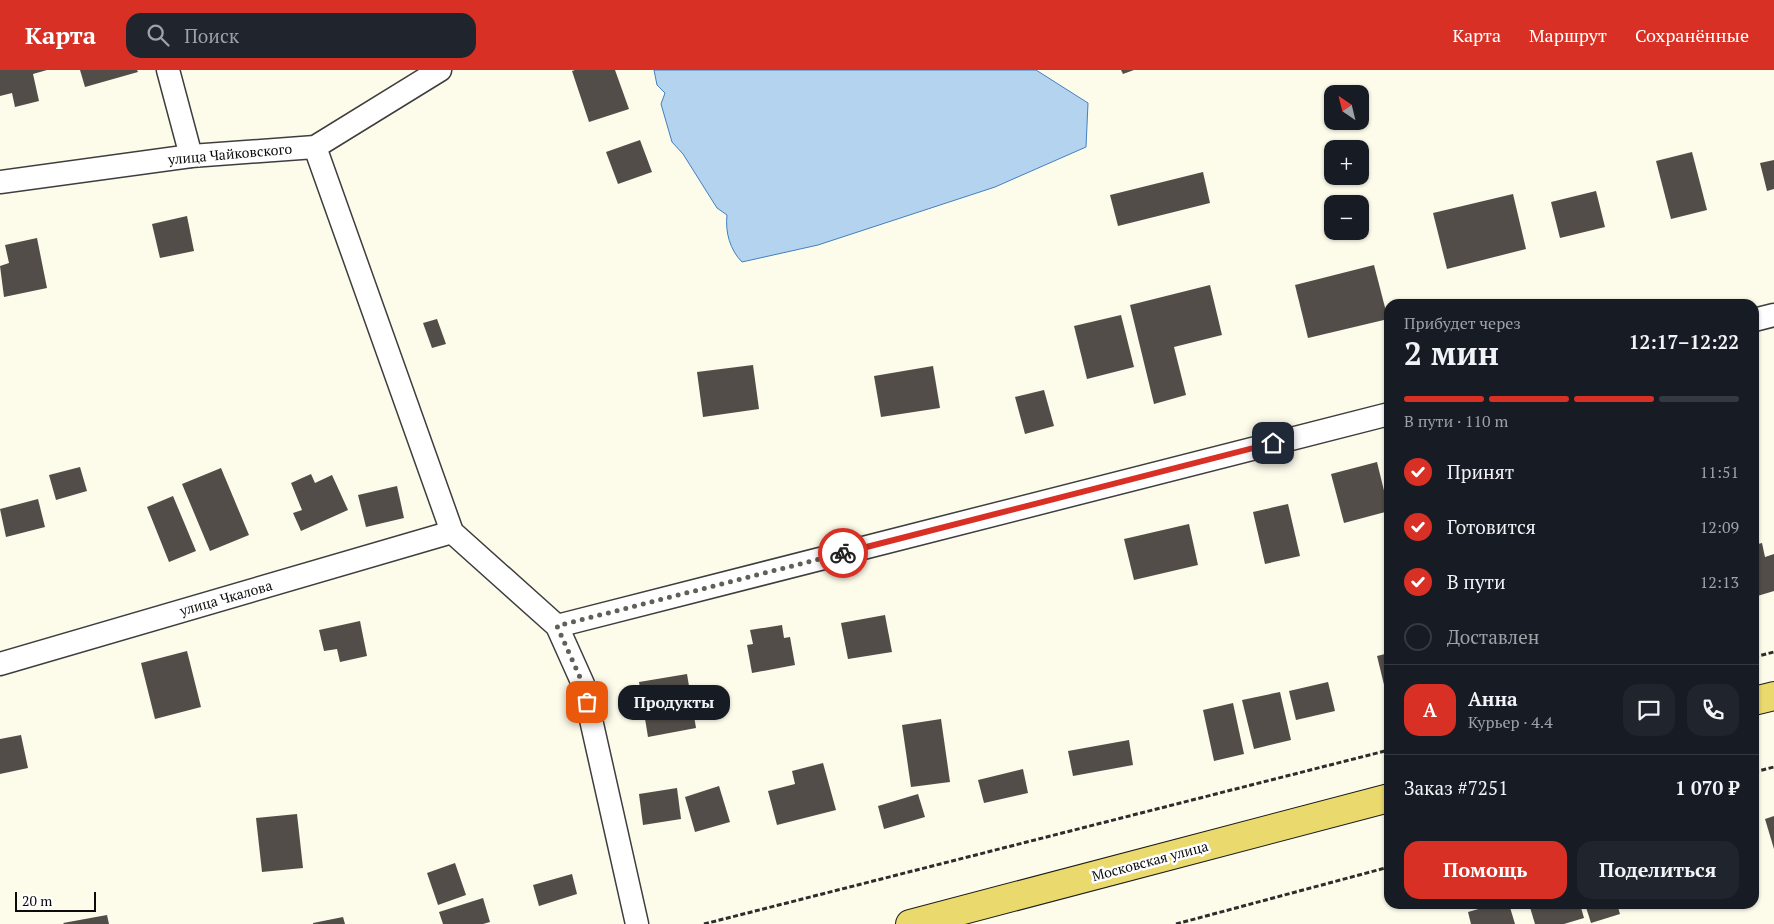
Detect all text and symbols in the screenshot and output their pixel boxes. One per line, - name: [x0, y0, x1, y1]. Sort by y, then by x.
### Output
- search box: [126, 13, 476, 58]
- text: Карта: [25, 19, 96, 51]
- icon: search: [144, 21, 172, 49]
- text: Поиск: [184, 23, 239, 48]
- text: Карта: [1452, 23, 1501, 47]
- text: Маршрут: [1529, 23, 1607, 47]
- text: Сохранённые: [1635, 23, 1749, 47]
- north arrow: [1324, 85, 1369, 130]
- map controls: [1324, 85, 1369, 240]
- street label: улица Чайковского: [166, 139, 293, 168]
- button: +: [1324, 140, 1369, 185]
- button: −: [1324, 195, 1369, 240]
- text: Прибудет через: [1404, 312, 1521, 334]
- text: 12:17–12:22: [1629, 329, 1739, 354]
- text: 2 мин: [1404, 332, 1499, 374]
- text: В пути · 110 m: [1404, 410, 1508, 432]
- pin: [1252, 422, 1294, 464]
- icon: home: [1259, 429, 1287, 457]
- icon: check: [1404, 458, 1432, 486]
- text: Принят: [1447, 459, 1514, 484]
- text: 11:51: [1700, 461, 1739, 483]
- icon: check: [1404, 513, 1432, 541]
- text: Готовится: [1447, 514, 1536, 539]
- text: 12:09: [1700, 516, 1739, 538]
- courier: [818, 528, 868, 578]
- icon: bike: [829, 539, 857, 567]
- icon: check: [1404, 568, 1432, 596]
- text: В пути: [1447, 569, 1506, 594]
- text: 12:13: [1700, 571, 1739, 593]
- street label: улица Чкалова: [176, 575, 274, 620]
- text: Доставлен: [1447, 624, 1539, 649]
- pin: [566, 681, 608, 723]
- callout: Продукты: [617, 684, 730, 720]
- button: chat: [1623, 684, 1675, 736]
- button: phone: [1687, 684, 1739, 736]
- text: Анна: [1468, 686, 1518, 711]
- icon: bag: [573, 688, 601, 716]
- text: Продукты: [634, 691, 714, 713]
- text: А: [1423, 697, 1437, 722]
- text: Курьер · 4.4: [1468, 711, 1553, 733]
- text: Заказ #7251: [1404, 775, 1508, 800]
- text: 1 070 ₽: [1675, 775, 1739, 800]
- street label: Московская улица: [1090, 836, 1210, 885]
- button: Помощь: [1404, 841, 1567, 899]
- button: Поделиться: [1577, 841, 1739, 899]
- scale bar: [15, 889, 96, 912]
- text: 20 m: [22, 891, 52, 910]

